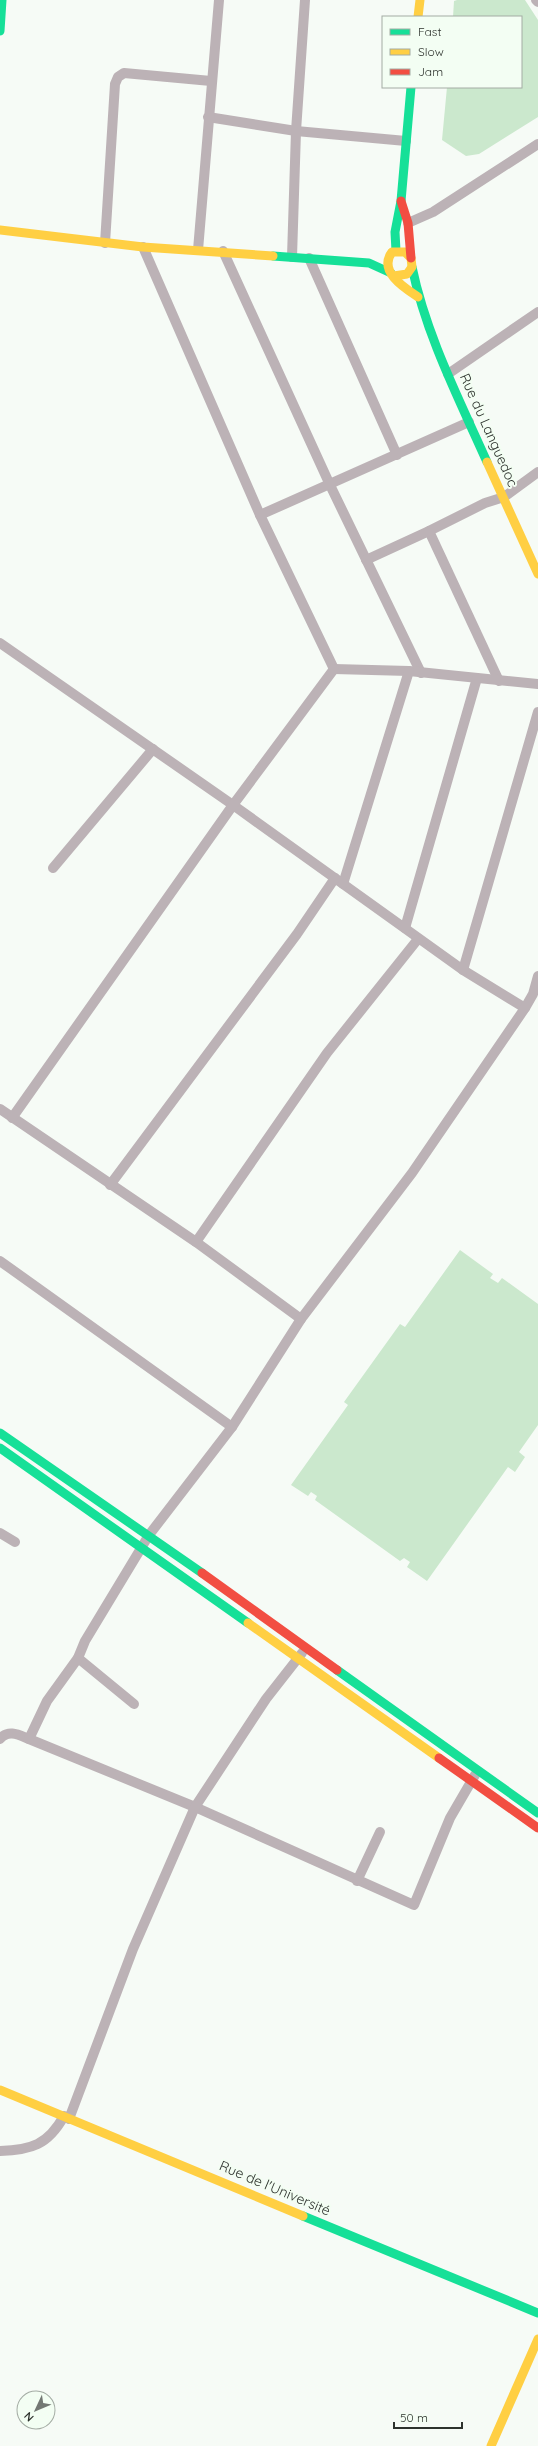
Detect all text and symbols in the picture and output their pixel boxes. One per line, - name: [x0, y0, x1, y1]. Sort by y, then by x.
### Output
- legend: [382, 16, 522, 88]
- text: Fast: [418, 24, 442, 39]
- text: Slow: [418, 44, 444, 59]
- text: Jam: [418, 64, 443, 79]
- street label: Rue du Languedoc: [456, 371, 522, 489]
- street label: Rue de l'Université: [217, 2156, 333, 2220]
- north arrow: [16, 2390, 56, 2430]
- scale bar: [394, 2404, 462, 2430]
- text: N: [21, 2409, 37, 2425]
- text: 50 m: [400, 2410, 428, 2425]

